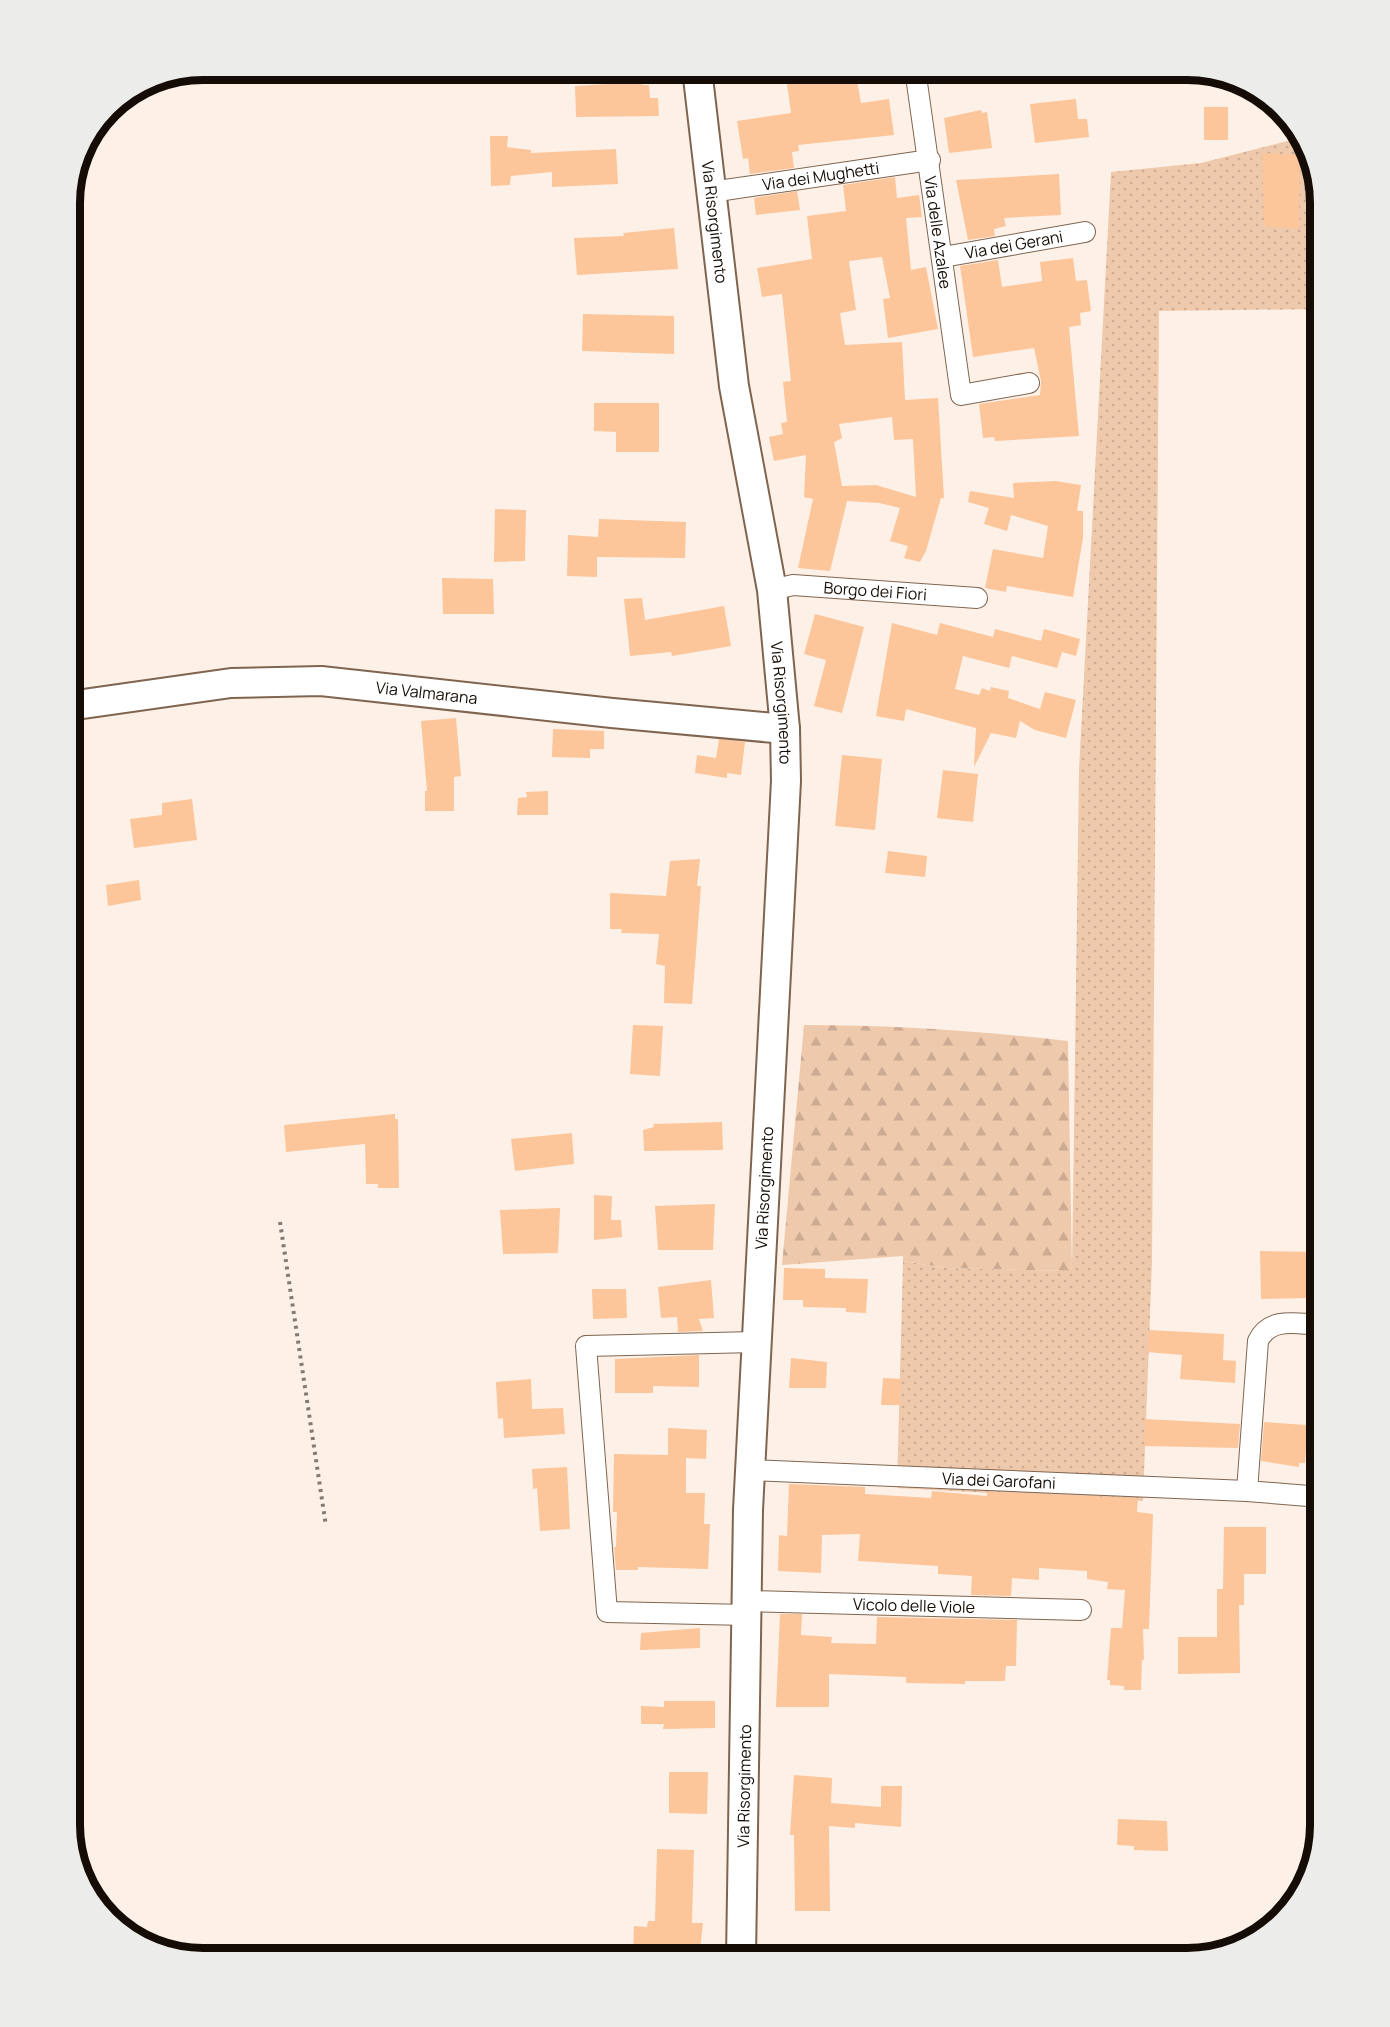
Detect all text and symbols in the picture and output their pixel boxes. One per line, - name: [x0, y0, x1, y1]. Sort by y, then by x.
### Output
- street label: Via dei Mughetti: [761, 157, 881, 195]
- street label: Via Risorgimento: [697, 159, 733, 284]
- street label: Via delle Azalee: [919, 175, 957, 290]
- street label: Via dei Gerani: [963, 225, 1065, 264]
- street label: Borgo dei Fiori: [823, 576, 928, 605]
- street label: Via Risorgimento: [766, 640, 797, 765]
- street label: Via Valmarana: [375, 676, 479, 709]
- street label: Via Risorgimento: [750, 1126, 778, 1250]
- street label: Via dei Garofani: [941, 1467, 1056, 1494]
- street label: Vicolo delle Viole: [853, 1593, 975, 1618]
- street label: Via Risorgimento: [732, 1724, 756, 1848]

